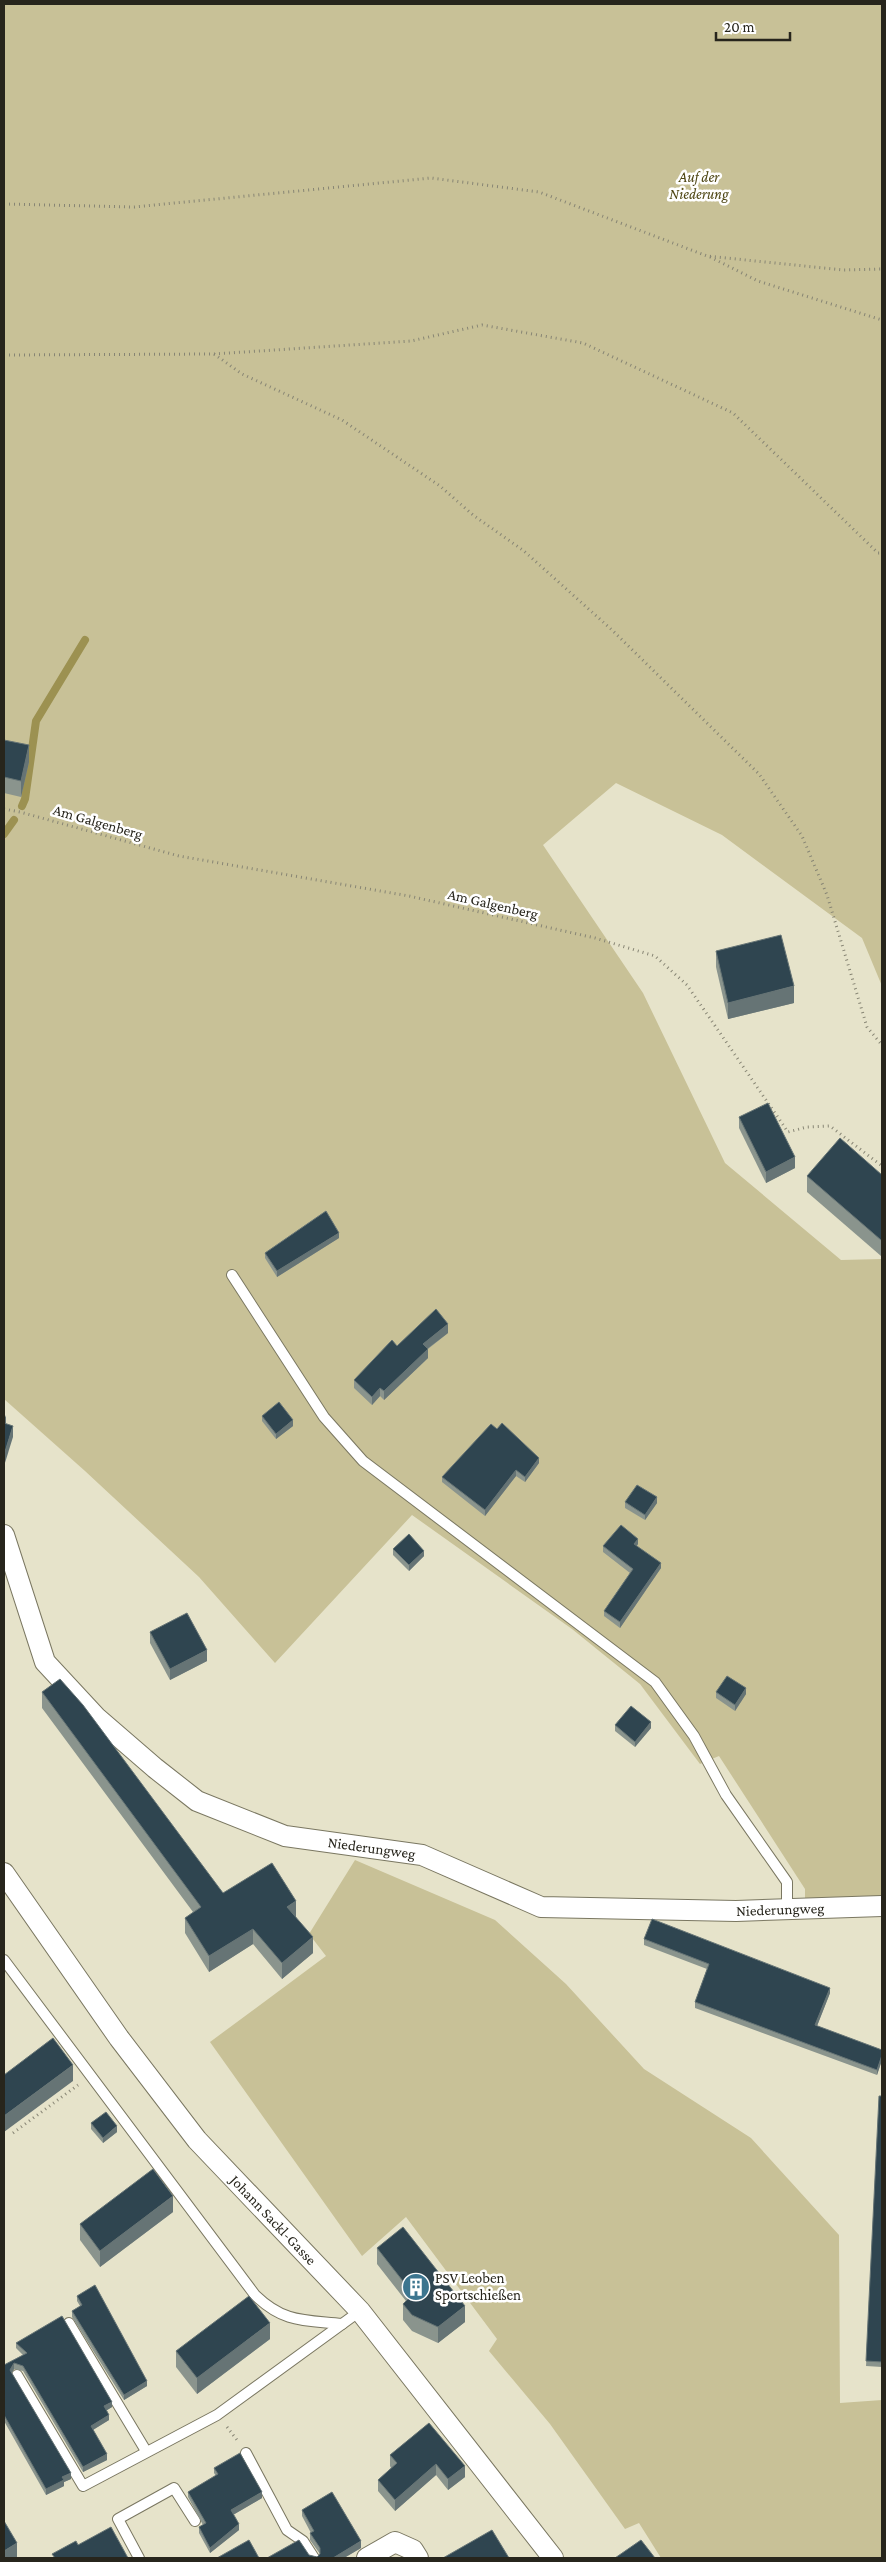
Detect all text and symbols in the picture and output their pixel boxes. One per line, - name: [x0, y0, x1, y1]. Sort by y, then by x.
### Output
- scale bar: [716, 10, 790, 42]
- text: 20 m: [724, 19, 755, 35]
- park label: Auf der Niederung: [669, 169, 729, 203]
- street label: Am Galgenberg: [51, 802, 145, 843]
- street label: Am Galgenberg: [446, 886, 540, 923]
- street label: Niederungweg: [327, 1834, 416, 1863]
- street label: Niederungweg: [736, 1900, 825, 1919]
- street label: Johann Sackl-Gasse: [225, 2170, 320, 2268]
- place label: PSV Leoben Sportschießen: [435, 2270, 521, 2304]
- building icon: PSV Leoben Sportschießen: [401, 2272, 431, 2302]

